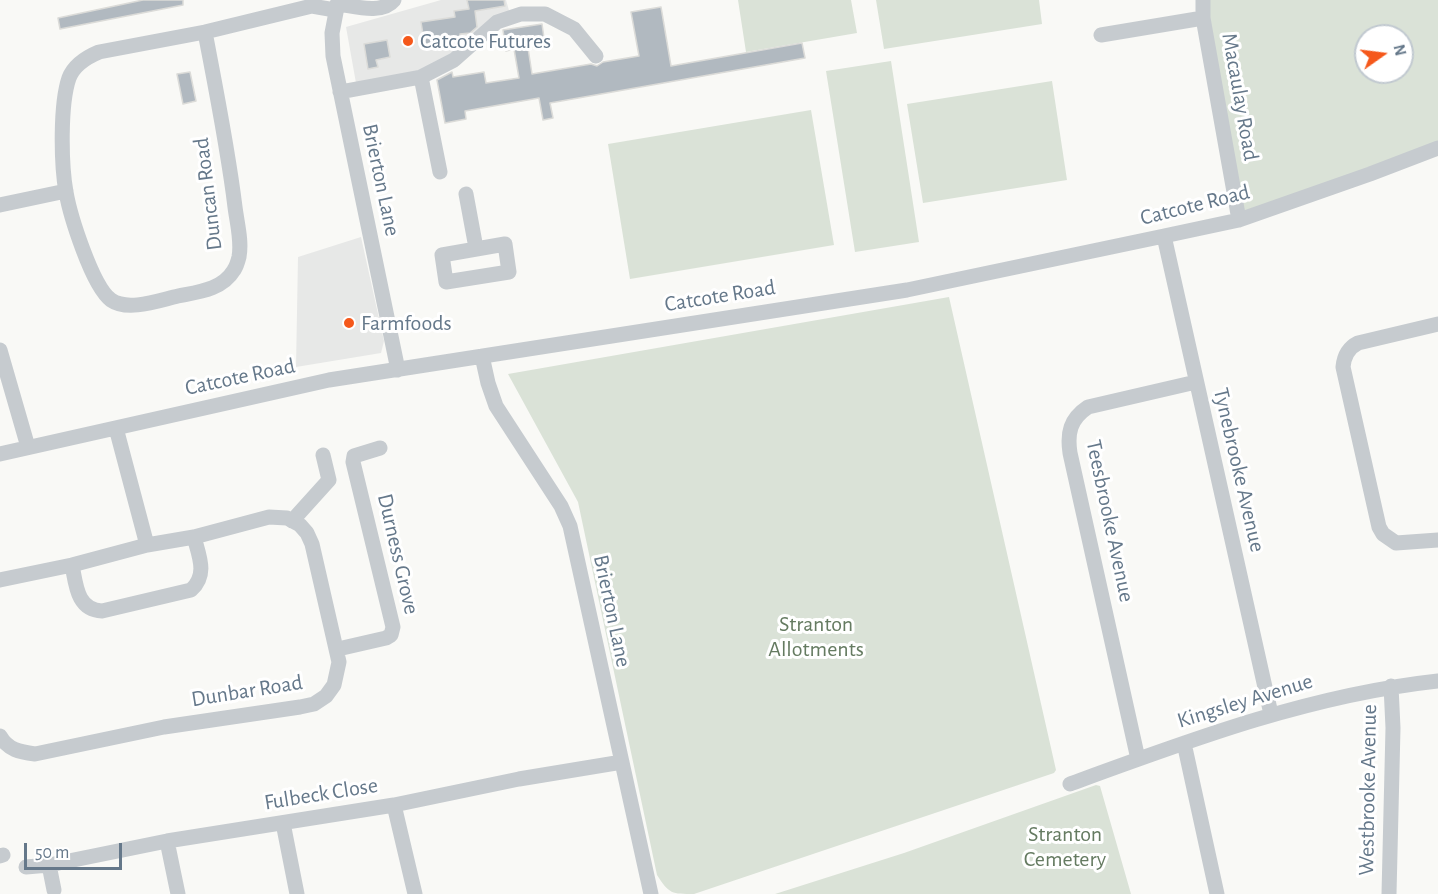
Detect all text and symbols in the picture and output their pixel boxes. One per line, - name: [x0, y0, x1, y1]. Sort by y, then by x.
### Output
- north arrow: [1354, 24, 1414, 84]
- place label: Catcote Futures: [420, 28, 551, 54]
- street label: Macaulay Road: [1216, 31, 1264, 163]
- marker: Catcote Futures: [401, 34, 415, 48]
- text: N: [1390, 43, 1409, 57]
- street label: Brierton Lane: [356, 121, 406, 239]
- street label: Duncan Road: [188, 136, 228, 252]
- street label: Catcote Road: [1138, 179, 1252, 231]
- street label: Catcote Road: [663, 274, 777, 318]
- place label: Farmfoods: [361, 310, 452, 336]
- marker: Farmfoods: [342, 316, 356, 330]
- street label: Catcote Road: [183, 352, 297, 402]
- street label: Tynebrooke Avenue: [1207, 385, 1271, 555]
- street label: Teesbrooke Avenue: [1080, 438, 1140, 604]
- street label: Durness Grove: [371, 491, 425, 617]
- street label: Brierton Lane: [587, 552, 637, 670]
- park label: Stranton Allotments: [768, 611, 864, 662]
- street label: Kingsley Avenue: [1174, 668, 1316, 734]
- street label: Dunbar Road: [189, 669, 305, 713]
- street label: Westbrooke Avenue: [1353, 704, 1383, 876]
- street label: Fulbeck Close: [262, 772, 380, 816]
- park label: Stranton Cemetery: [1024, 821, 1106, 872]
- scale bar: [27, 831, 124, 869]
- text: 50 m: [35, 844, 69, 862]

